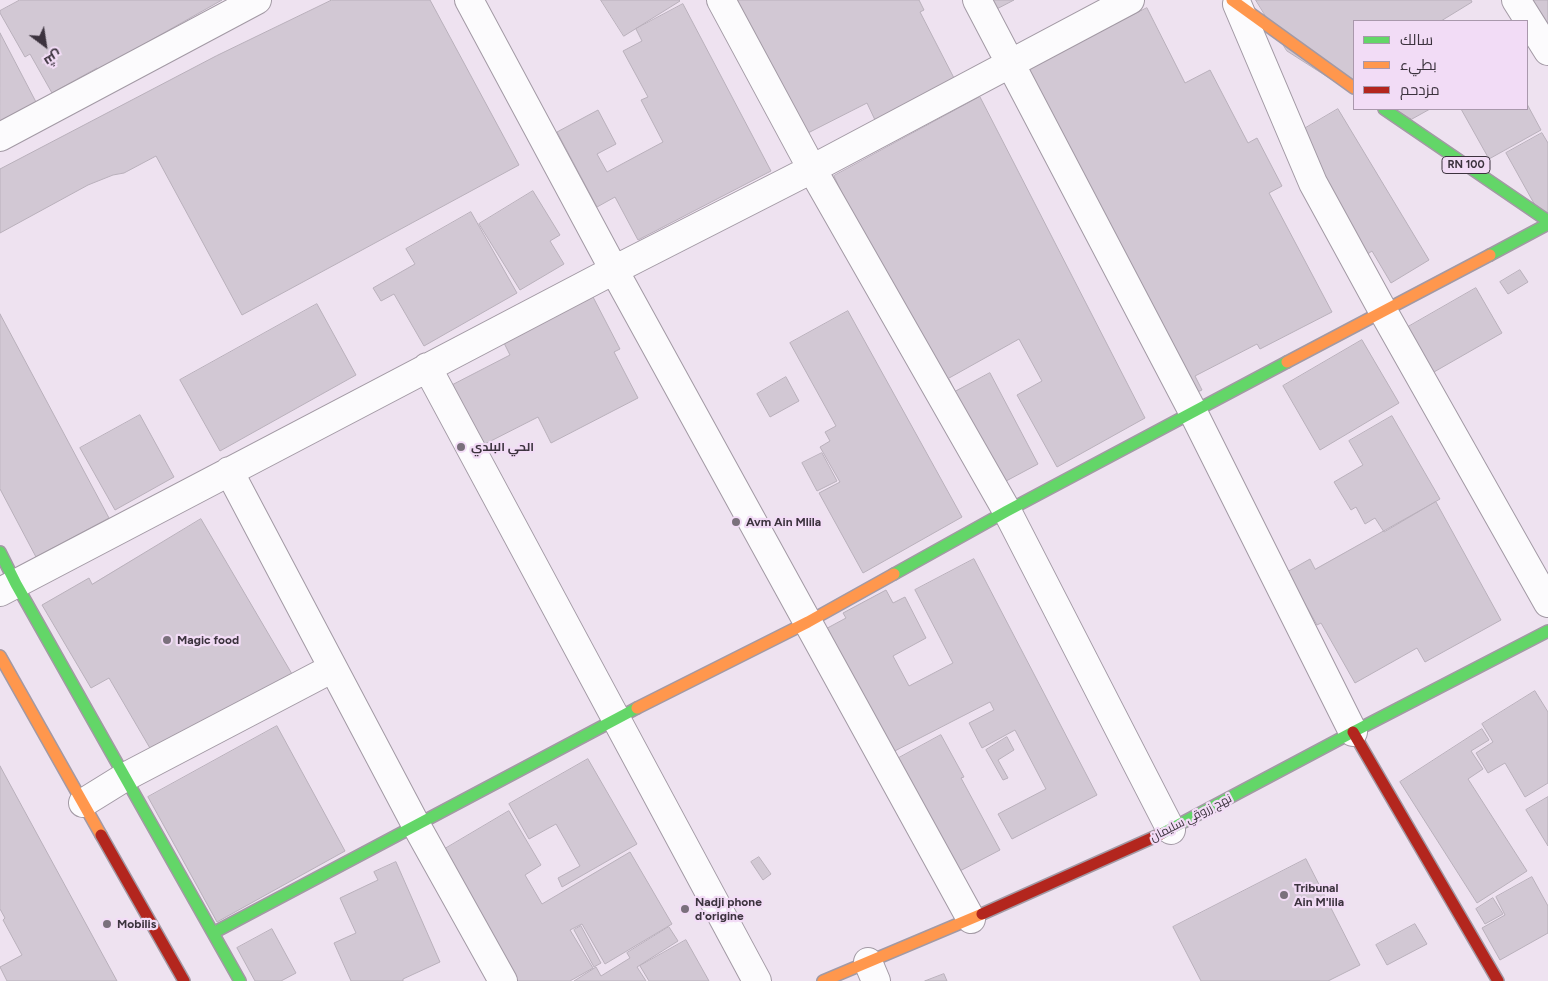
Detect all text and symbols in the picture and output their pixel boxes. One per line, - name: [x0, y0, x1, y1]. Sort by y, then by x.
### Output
- north arrow: [20, 20, 70, 70]
- legend: [1353, 20, 1528, 110]
- text: سالك: [1400, 31, 1433, 49]
- text: ش: [41, 46, 65, 70]
- text: بطيء: [1400, 56, 1437, 74]
- text: مزدحم: [1400, 81, 1440, 99]
- road number: RN 100: [1442, 156, 1490, 174]
- place label: الحي البلدي: [471, 440, 534, 454]
- marker: الحي البلدي: [455, 441, 467, 453]
- place label: Avm Ain Mlila: [746, 515, 821, 529]
- marker: Avm Ain Mlila: [730, 516, 742, 528]
- place label: Magic food: [177, 633, 239, 647]
- marker: Magic food: [161, 634, 173, 646]
- street label: نهج زروقي سليمان: [1148, 791, 1234, 845]
- place label: Tribunal Ain M'lila: [1294, 881, 1344, 909]
- marker: Tribunal Ain M'lila: [1278, 889, 1290, 901]
- place label: Nadji phone d'origine: [695, 895, 762, 923]
- marker: Nadji phone d'origine: [679, 903, 691, 915]
- place label: Mobilis: [117, 917, 156, 931]
- marker: Mobilis: [101, 918, 113, 930]

